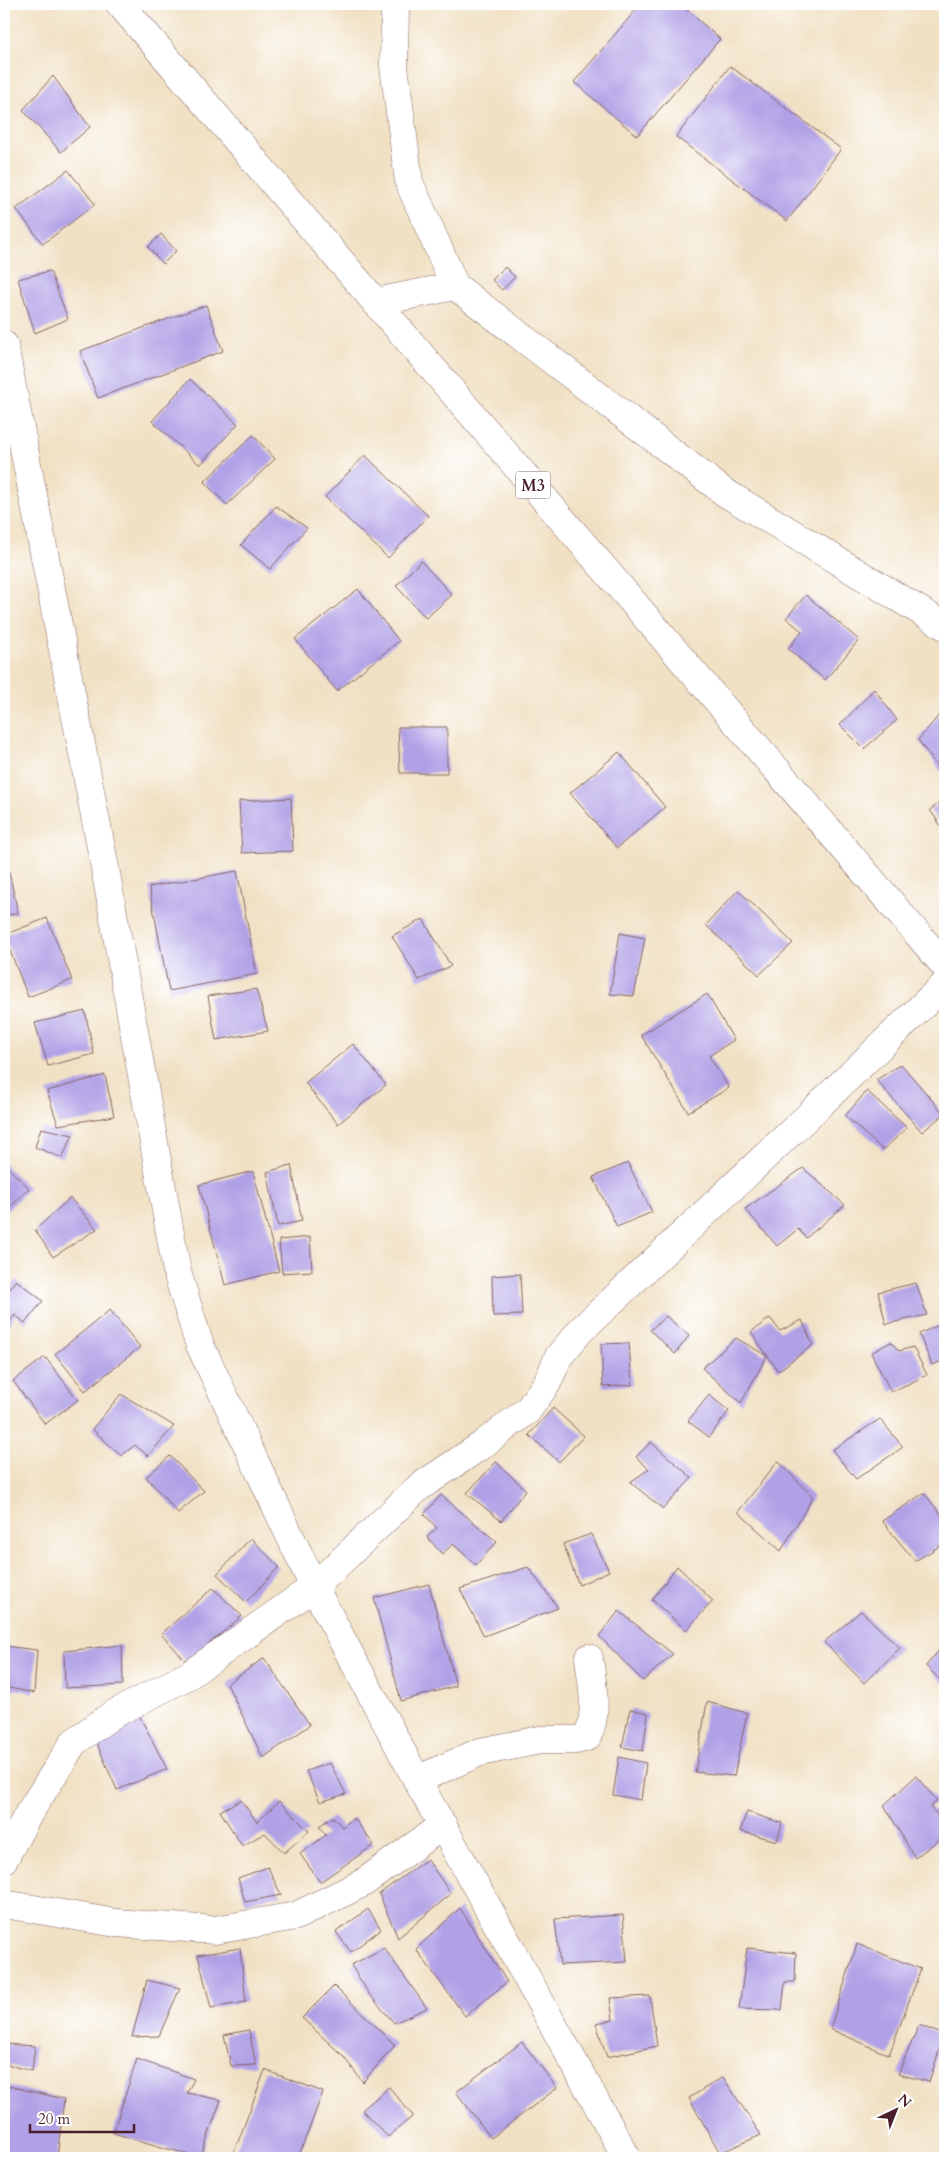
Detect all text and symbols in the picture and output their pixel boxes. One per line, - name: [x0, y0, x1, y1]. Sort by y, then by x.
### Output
- road number: M3: [516, 472, 550, 498]
- north arrow: [872, 2084, 922, 2134]
- text: N: [894, 2090, 915, 2112]
- scale bar: [30, 2102, 134, 2134]
- text: 20 m: [38, 2109, 70, 2129]

